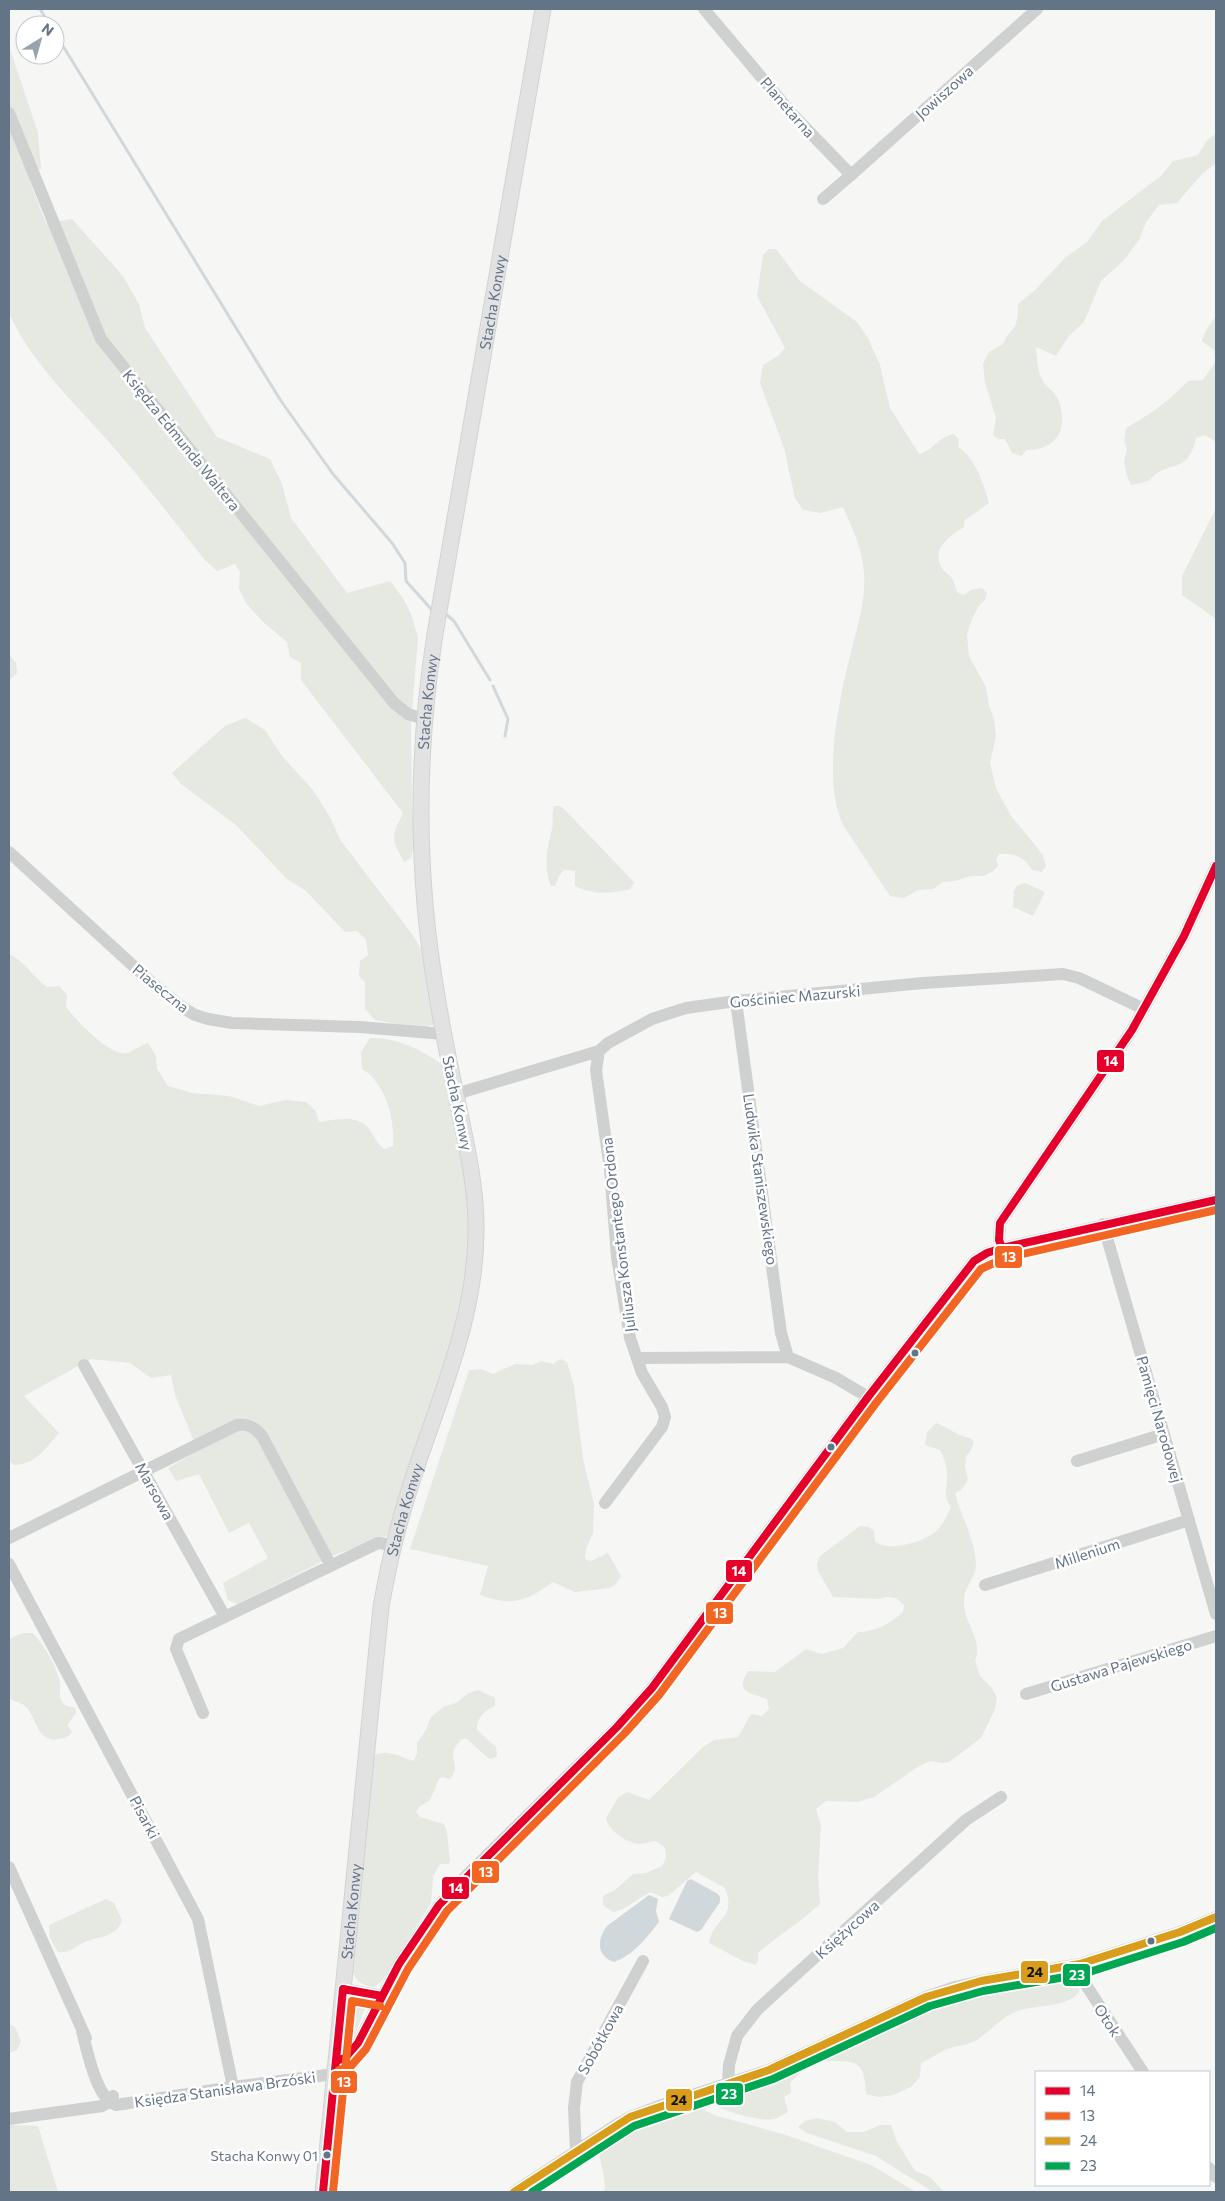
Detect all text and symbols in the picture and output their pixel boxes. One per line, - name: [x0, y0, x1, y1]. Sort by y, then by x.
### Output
- north arrow: [15, 15, 65, 65]
- text: N: [39, 19, 57, 39]
- street label: Jowiszowa: [911, 61, 977, 123]
- street label: Planetarna: [757, 73, 819, 141]
- street label: Stacha Konwy: [475, 253, 509, 351]
- street label: Księdza Edmunda Waltera: [120, 366, 244, 514]
- street label: Stacha Konwy: [414, 653, 441, 750]
- street label: Piaseczna: [129, 960, 193, 1016]
- street label: Gościniec Mazurski: [729, 981, 861, 1011]
- line badge: 14: [1096, 1049, 1125, 1073]
- text: 14: [1104, 1052, 1119, 1069]
- street label: Stacha Konwy: [439, 1054, 477, 1152]
- street label: Ludwika Staniszewskiego: [740, 1092, 782, 1266]
- street label: Juliusza Konstantego Ordona: [597, 1137, 639, 1333]
- line badge: 13: [994, 1245, 1023, 1269]
- text: 13: [1002, 1248, 1016, 1265]
- unlabelled marker: [910, 1348, 920, 1358]
- street label: Pamięci Narodowej: [1133, 1354, 1187, 1484]
- unlabelled marker: [826, 1442, 836, 1452]
- street label: Marsowa: [132, 1459, 178, 1523]
- street label: Stacha Konwy: [382, 1460, 426, 1558]
- street label: Millenium: [1052, 1534, 1122, 1572]
- line badge: 14: [725, 1559, 753, 1583]
- text: 14: [732, 1562, 747, 1579]
- line badge: 13: [705, 1601, 734, 1625]
- text: 13: [713, 1604, 727, 1621]
- street label: Gustawa Pajewskiego: [1048, 1635, 1194, 1695]
- street label: Pisarki: [126, 1793, 164, 1841]
- line badge: 13: [471, 1860, 500, 1884]
- street label: Stacha Konwy: [337, 1862, 365, 1960]
- text: 13: [479, 1863, 493, 1880]
- line badge: 14: [441, 1876, 470, 1900]
- text: 14: [449, 1879, 464, 1896]
- street label: Księżycowa: [811, 1896, 883, 1962]
- unlabelled marker: [1146, 1936, 1156, 1946]
- line badge: 24: [1020, 1960, 1049, 1984]
- text: 24: [1027, 1963, 1044, 1980]
- line badge: 23: [1062, 1963, 1091, 1987]
- text: 23: [1069, 1966, 1085, 1983]
- street label: Otok: [1091, 2000, 1125, 2040]
- street label: Sobótkowa: [573, 2001, 627, 2077]
- street label: Księdza Stanisława Brzóski: [133, 2067, 317, 2111]
- line badge: 13: [330, 2070, 358, 2094]
- legend: [1035, 2071, 1210, 2186]
- text: 13: [337, 2073, 351, 2090]
- text: 14: [1080, 2081, 1095, 2099]
- line badge: 23: [715, 2082, 744, 2106]
- text: 23: [721, 2085, 737, 2102]
- line badge: 24: [665, 2088, 693, 2112]
- text: 24: [671, 2091, 688, 2108]
- text: 13: [1080, 2106, 1095, 2124]
- text: 24: [1080, 2131, 1097, 2149]
- place label: Stacha Konwy 01: [211, 2147, 318, 2164]
- marker: Stacha Konwy 01: [322, 2150, 332, 2160]
- text: 23: [1080, 2156, 1097, 2174]

